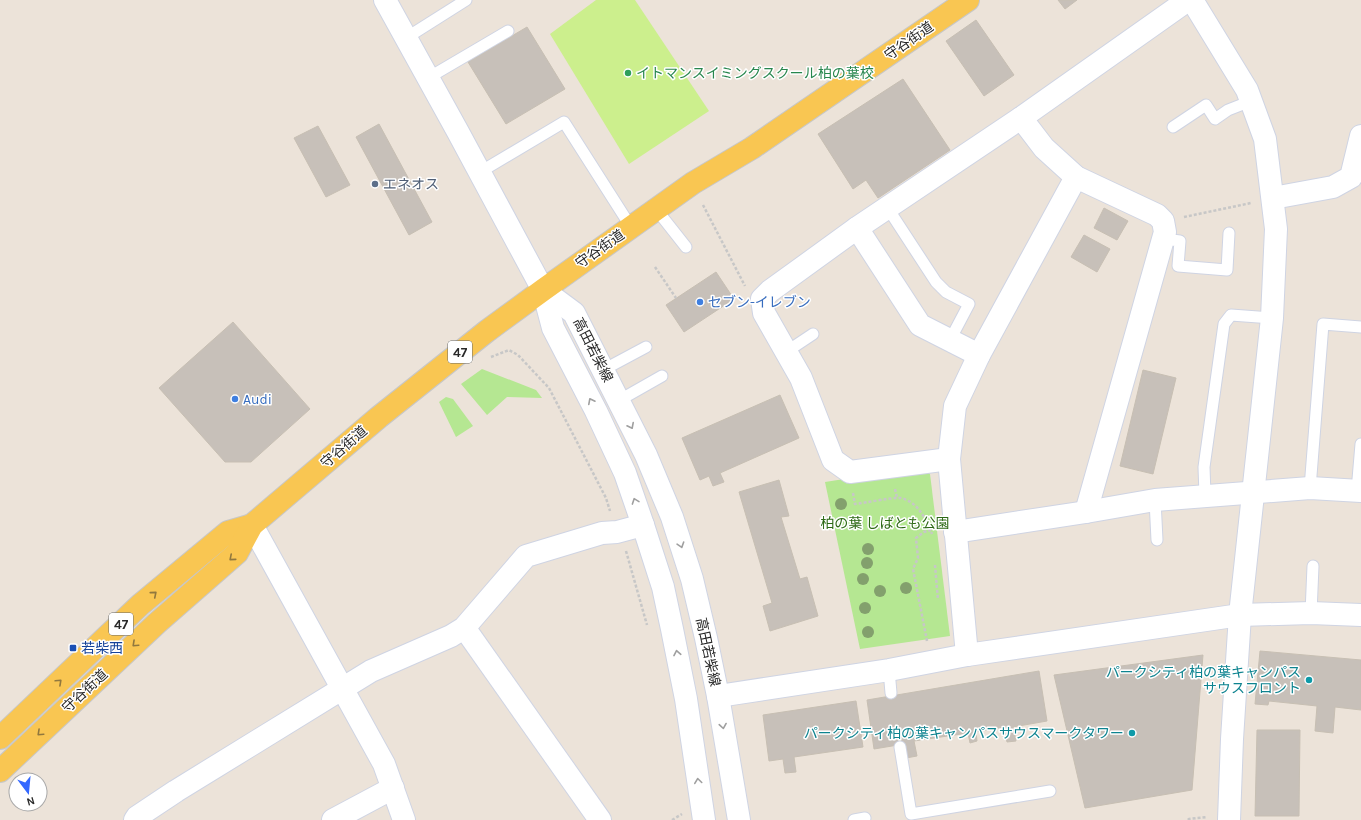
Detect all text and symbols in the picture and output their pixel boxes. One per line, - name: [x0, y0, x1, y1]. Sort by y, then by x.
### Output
- street label: 守谷街道: [881, 18, 937, 64]
- place label: イトマンスイミングスクール柏の葉校: [636, 65, 874, 82]
- marker: イトマンスイミングスクール柏の葉校: [623, 68, 633, 78]
- place label: エネオス: [383, 176, 439, 193]
- marker: エネオス: [370, 179, 380, 189]
- street label: 守谷街道: [572, 226, 628, 272]
- place label: セブン-イレブン: [708, 294, 811, 311]
- marker: セブン-イレブン: [695, 297, 705, 307]
- street label: 高田若柴線: [570, 315, 616, 385]
- road number: 47: [448, 341, 472, 363]
- place label: Audi: [243, 391, 272, 408]
- marker: Audi: [230, 394, 240, 404]
- one-way arrow: [588, 398, 596, 405]
- one-way arrow: [626, 421, 634, 429]
- street label: 守谷街道: [317, 422, 371, 472]
- one-way arrow: [631, 498, 639, 505]
- park label: 柏の葉 しばとも公園: [820, 515, 950, 532]
- one-way arrow: [676, 542, 685, 549]
- one-way arrow: [229, 553, 236, 560]
- one-way arrow: [149, 591, 157, 598]
- road number: 47: [109, 613, 133, 635]
- street label: 高田若柴線: [692, 616, 724, 688]
- place label: 若柴西: [81, 640, 123, 657]
- one-way arrow: [132, 640, 140, 647]
- marker: 若柴西: [68, 643, 78, 653]
- one-way arrow: [673, 650, 682, 656]
- place label: パークシティ柏の葉キャンパス サウスフロント: [1106, 664, 1301, 697]
- street label: 守谷街道: [59, 666, 111, 716]
- marker: パークシティ柏の葉キャンパス サウスフロント: [1304, 675, 1314, 685]
- one-way arrow: [54, 680, 62, 687]
- one-way arrow: [718, 723, 727, 729]
- place label: パークシティ柏の葉キャンパスサウスマークタワー: [804, 725, 1124, 742]
- marker: パークシティ柏の葉キャンパスサウスマークタワー: [1127, 728, 1137, 738]
- one-way arrow: [37, 729, 45, 736]
- north arrow: [8, 772, 48, 812]
- one-way arrow: [694, 778, 703, 784]
- text: N: [25, 794, 36, 808]

